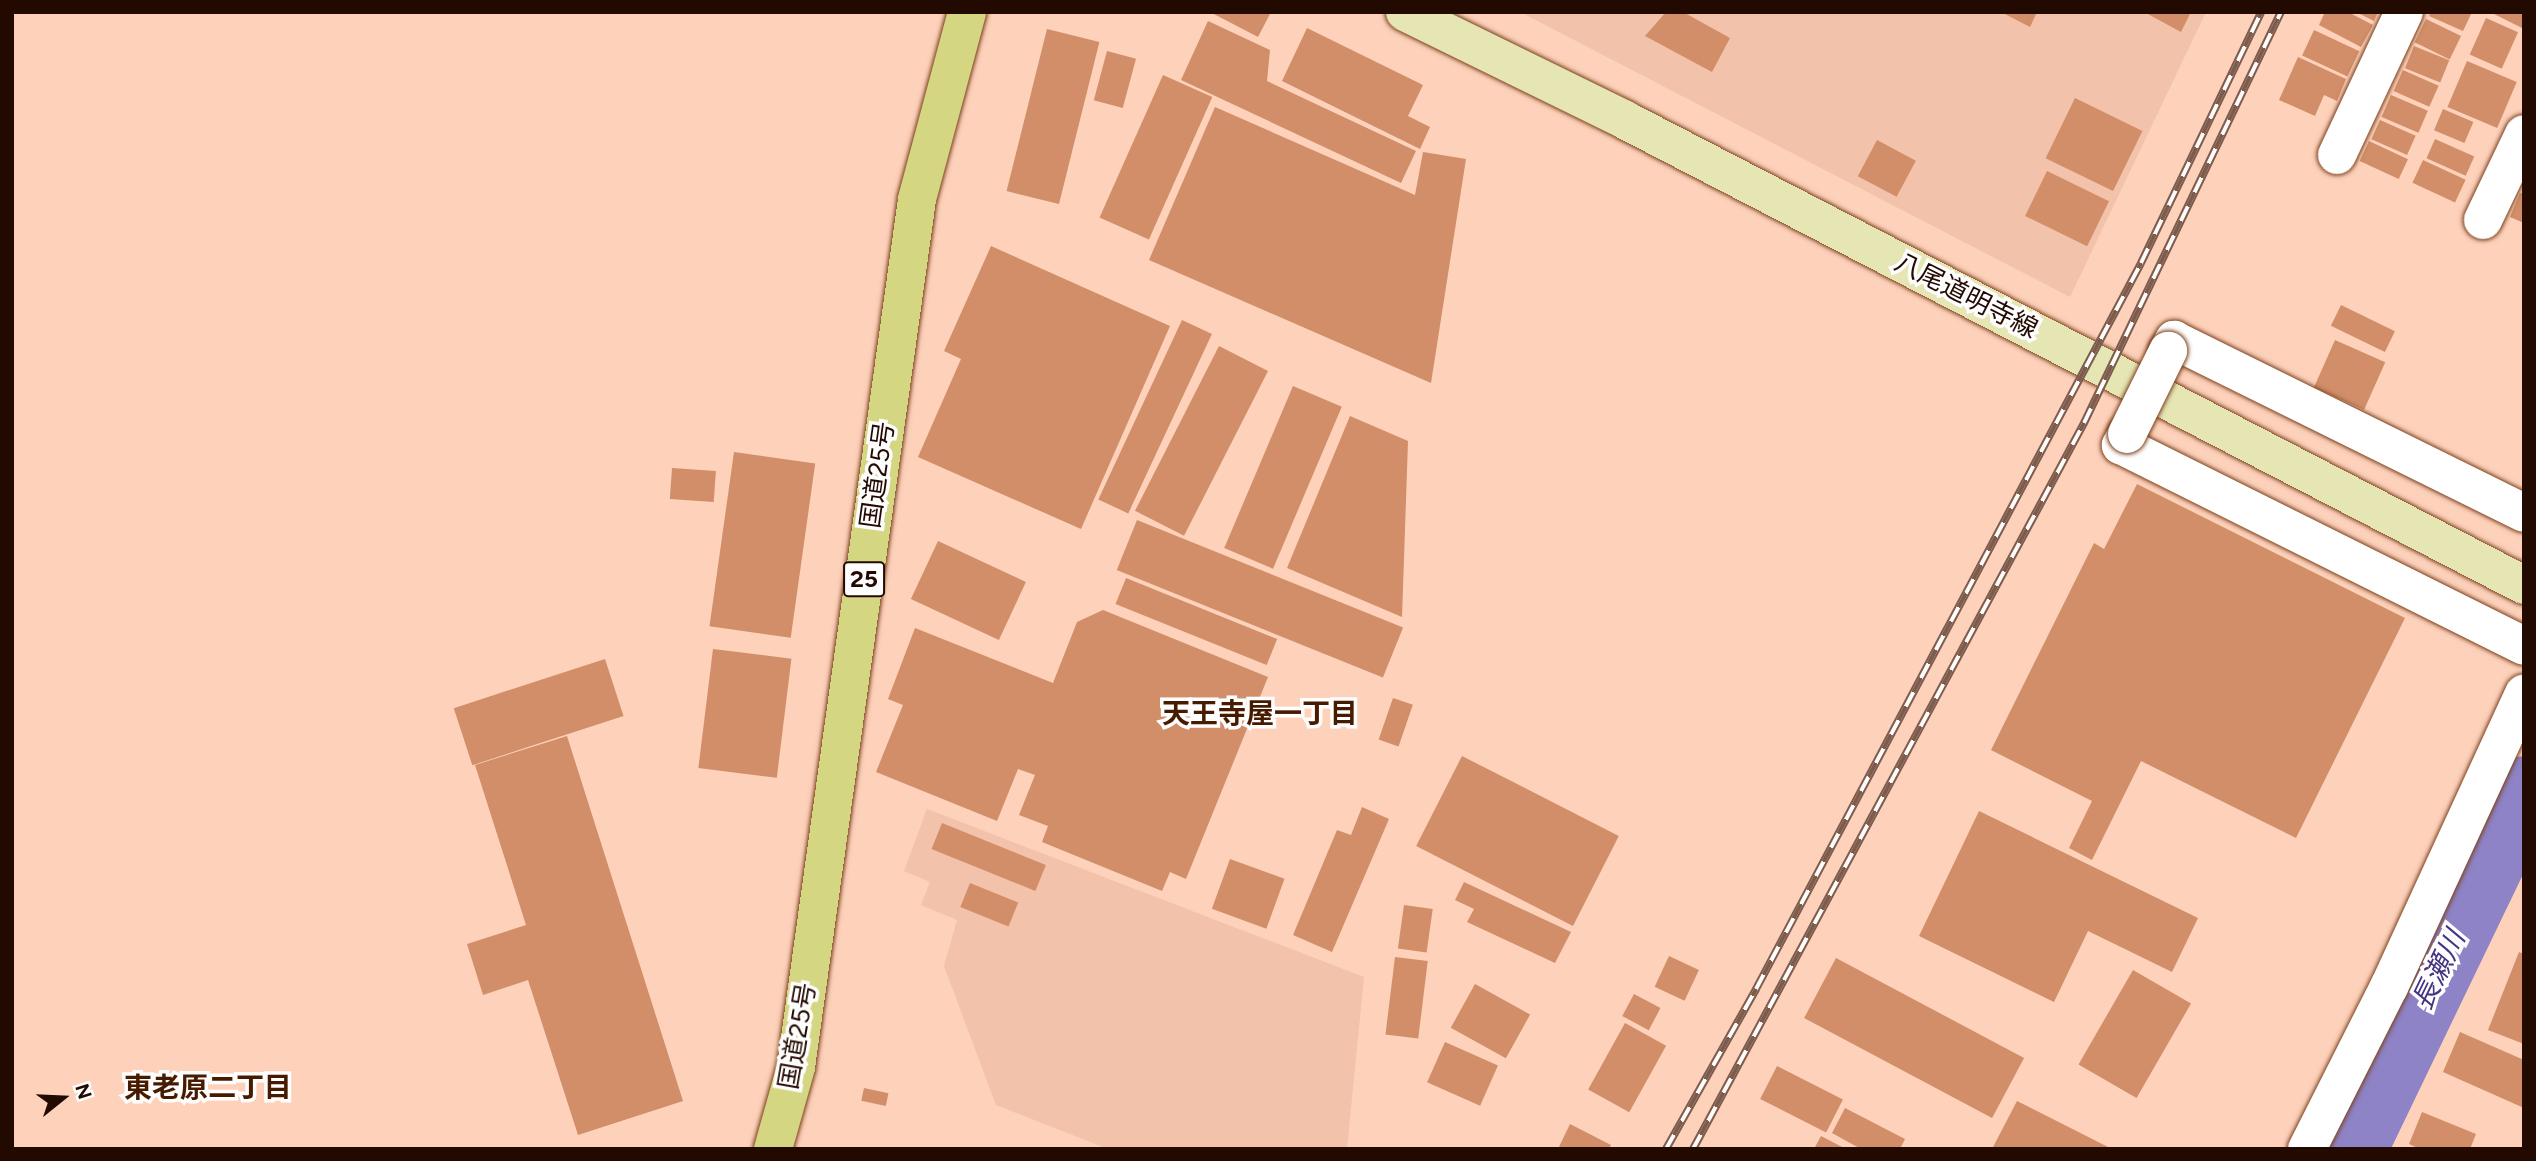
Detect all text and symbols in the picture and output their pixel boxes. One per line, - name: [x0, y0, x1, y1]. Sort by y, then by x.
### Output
- street label: 八尾道明寺線: [1889, 247, 2043, 345]
- street label: 国道25号: [855, 420, 901, 530]
- road number: 25: [843, 558, 885, 600]
- district label: 天王寺屋一丁目: [1162, 696, 1358, 730]
- water label: 長瀬川: [2404, 925, 2472, 1015]
- street label: 国道25号: [773, 980, 823, 1092]
- north arrow: [28, 1063, 98, 1133]
- district label: 東老原二丁目: [124, 1070, 292, 1104]
- text: N: [70, 1081, 97, 1102]

